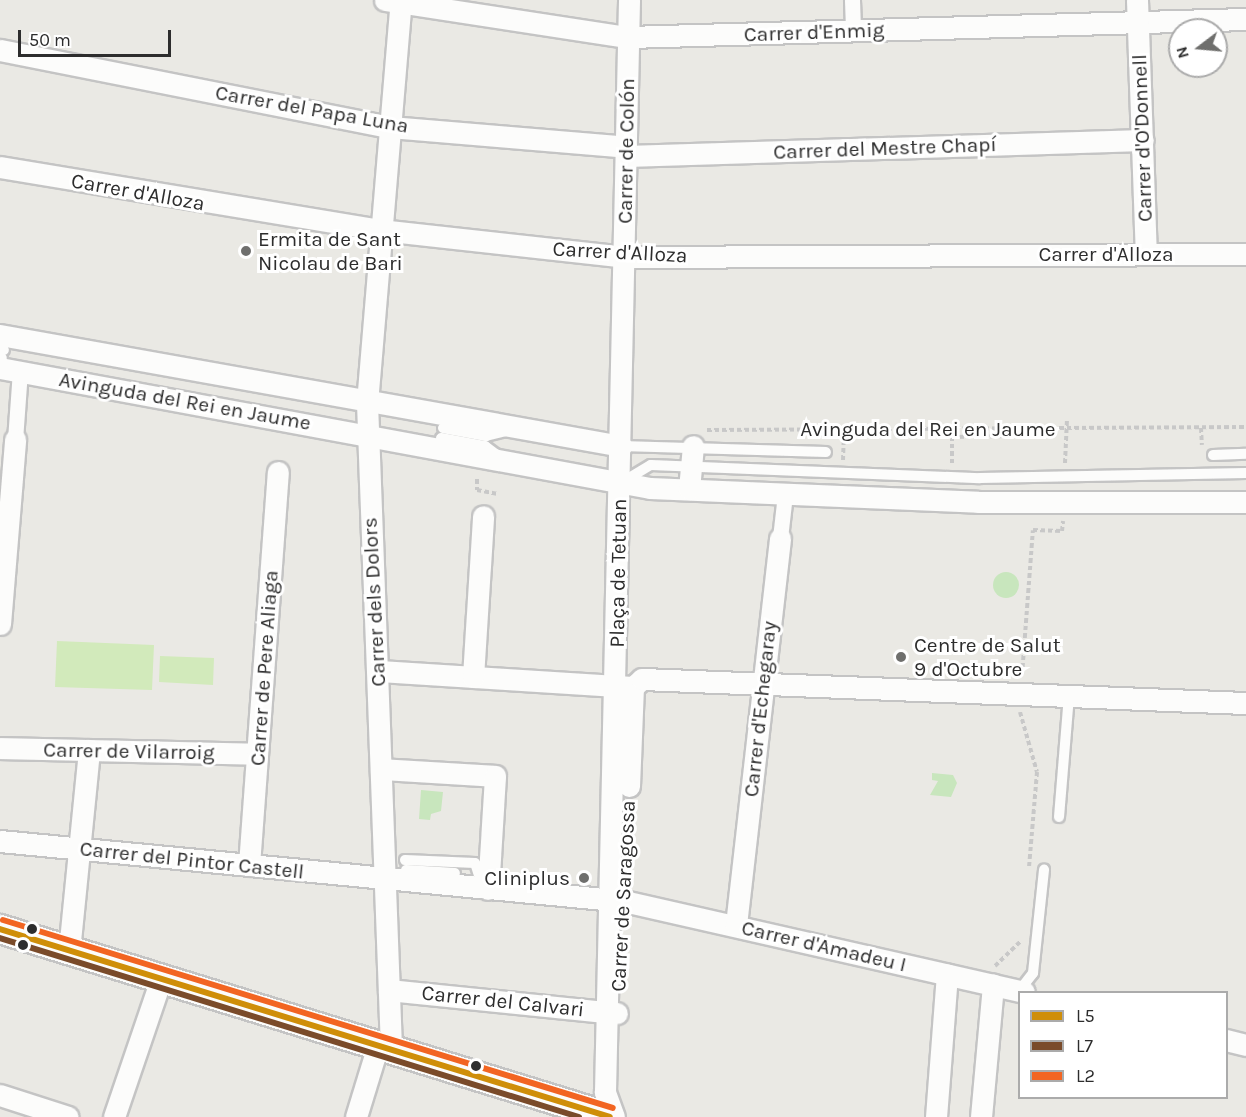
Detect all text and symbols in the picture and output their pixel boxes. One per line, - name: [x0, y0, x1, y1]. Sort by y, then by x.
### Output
- street label: Carrer d'Enmig: [743, 17, 885, 47]
- scale bar: [21, 18, 174, 56]
- north arrow: [1168, 18, 1228, 78]
- text: 50 m: [29, 29, 71, 51]
- text: N: [1171, 44, 1193, 61]
- street label: Carrer d'O'Donnell: [1126, 54, 1158, 222]
- street label: Carrer de Colón: [612, 78, 640, 224]
- street label: Carrer del Papa Luna: [213, 80, 411, 138]
- street label: Carrer del Mestre Chapí: [773, 132, 997, 164]
- street label: Carrer d'Alloza: [69, 168, 207, 216]
- place label: Ermita de Sant Nicolau de Bari: [258, 226, 403, 276]
- street label: Carrer d'Alloza: [552, 236, 688, 268]
- street label: Carrer d'Alloza: [1038, 241, 1174, 267]
- marker: Ermita de Sant Nicolau de Bari: [239, 244, 253, 258]
- street label: Avinguda del Rei en Jaume: [57, 366, 313, 436]
- street label: Avinguda del Rei en Jaume: [800, 416, 1056, 442]
- street label: Plaça de Tetuan: [604, 498, 632, 648]
- street label: Carrer dels Dolors: [357, 517, 391, 687]
- street label: Carrer de Pere Aliaga: [245, 569, 283, 767]
- street label: Carrer d'Echegaray: [738, 620, 782, 798]
- place label: Centre de Salut 9 d'Octubre: [914, 632, 1061, 682]
- marker: Centre de Salut 9 d'Octubre: [892, 648, 910, 666]
- street label: Carrer de Vilarroig: [43, 737, 215, 765]
- street label: Carrer de Saragossa: [605, 800, 641, 992]
- street label: Carrer del Pintor Castell: [79, 836, 305, 884]
- place label: Cliniplus: [484, 865, 570, 891]
- marker: Cliniplus: [575, 869, 593, 887]
- street label: Carrer d'Amadeu I: [739, 915, 909, 977]
- unlabelled marker: [26, 923, 38, 935]
- unlabelled marker: [17, 939, 29, 951]
- street label: Carrer del Calvari: [420, 980, 586, 1022]
- legend: [1018, 991, 1228, 1099]
- text: L5: [1076, 1005, 1095, 1027]
- text: L7: [1076, 1035, 1093, 1057]
- unlabelled marker: [470, 1060, 482, 1072]
- text: L2: [1076, 1065, 1095, 1087]

